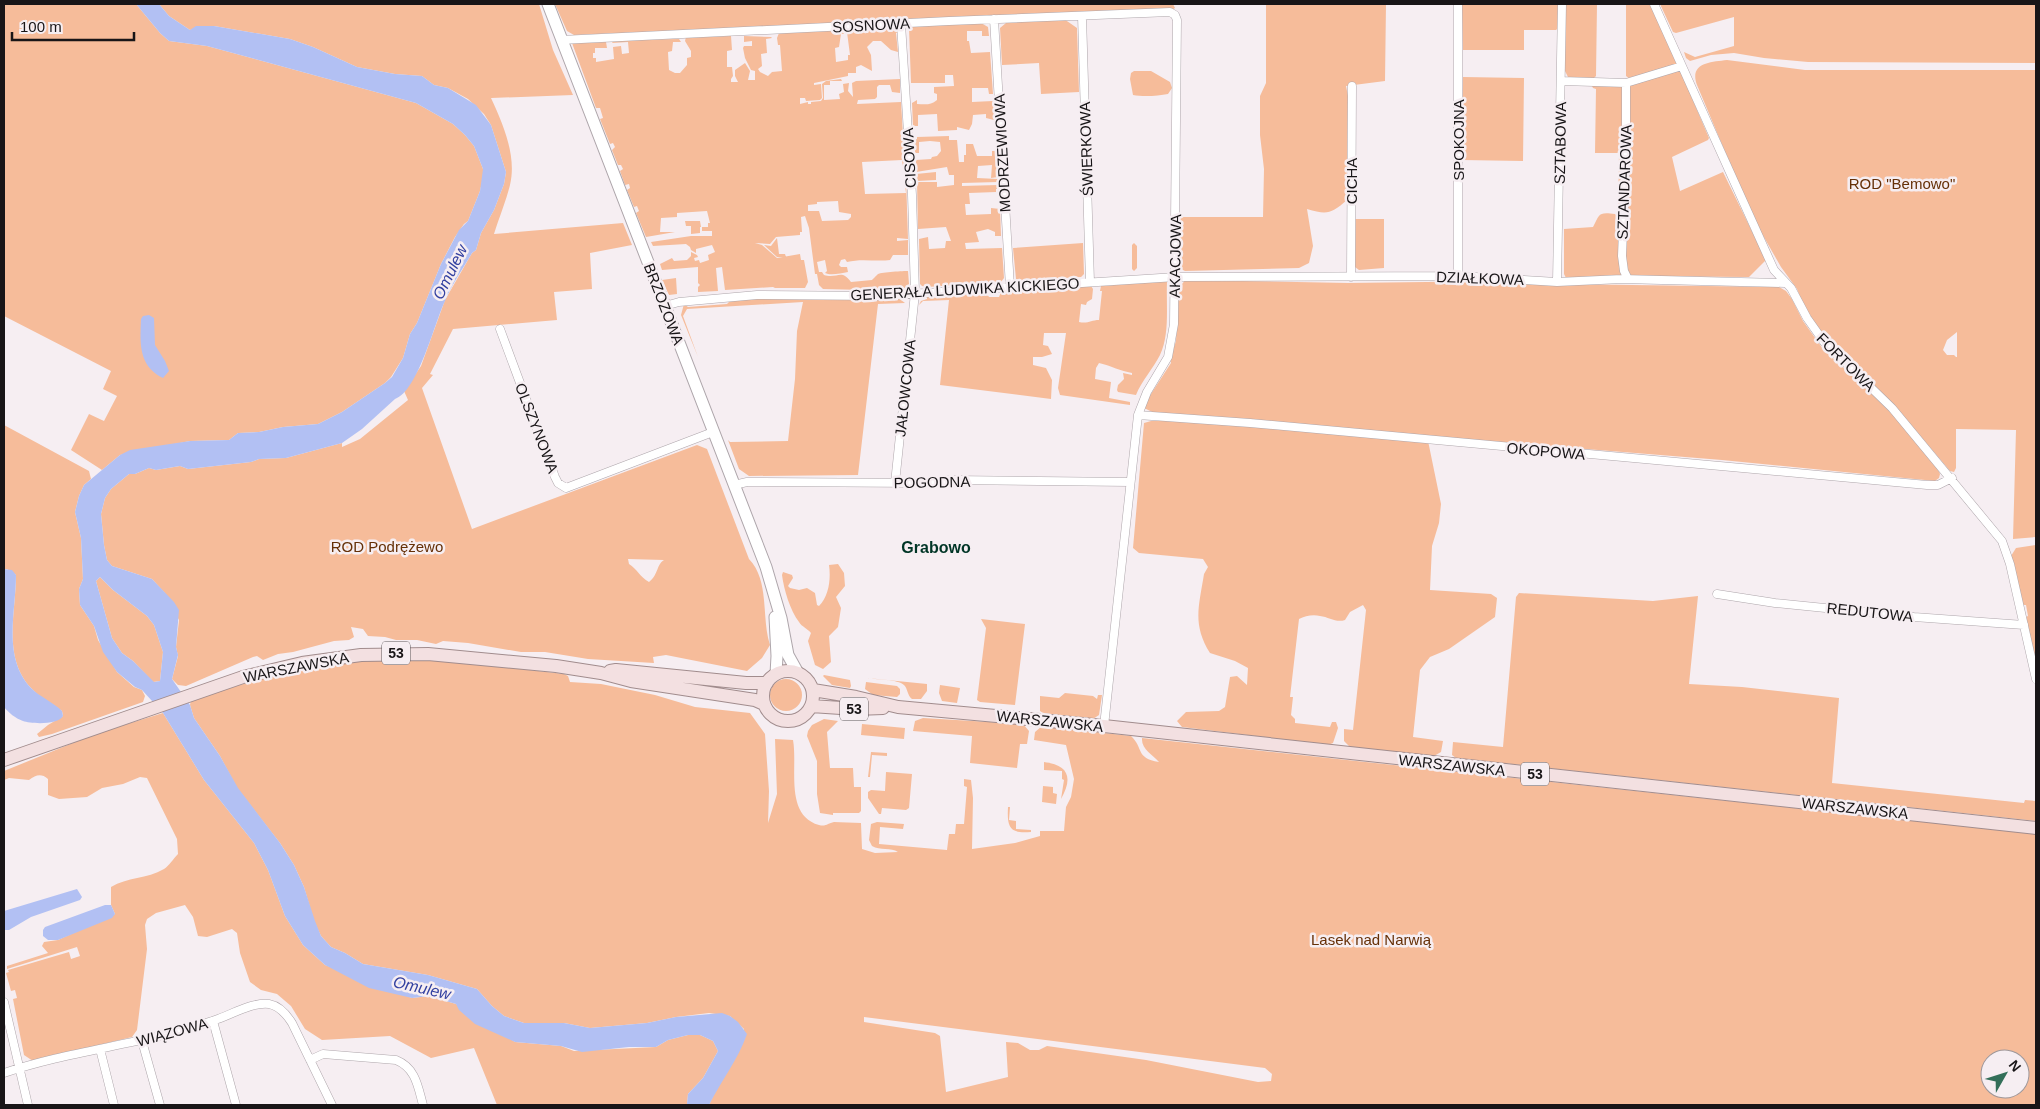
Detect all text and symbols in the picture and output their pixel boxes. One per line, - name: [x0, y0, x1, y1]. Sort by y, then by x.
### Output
- scale bar: [12, 10, 135, 42]
- street label: SOSNOWA: [832, 14, 910, 36]
- text: 100 m: [20, 18, 62, 35]
- street label: MODRZEWIOWA: [990, 93, 1014, 213]
- street label: SPOKOJNA: [1450, 99, 1467, 181]
- street label: ŚWIERKOWA: [1076, 102, 1096, 196]
- street label: SZTABOWA: [1551, 102, 1569, 184]
- street label: SZTANDAROWA: [1613, 124, 1635, 240]
- street label: CISOWA: [899, 127, 919, 189]
- street label: CICHA: [1343, 158, 1360, 204]
- park label: ROD "Bemowo": [1849, 175, 1955, 192]
- street label: AKACJOWA: [1166, 214, 1184, 298]
- water label: Omulew: [429, 241, 471, 302]
- street label: BRZOZOWA: [641, 261, 687, 347]
- street label: DZIAŁKOWA: [1436, 268, 1524, 288]
- street label: GENERAŁA LUDWIKA KICKIEGO: [850, 275, 1080, 303]
- street label: FORTOWA: [1813, 329, 1879, 395]
- street label: JAŁOWCOWA: [891, 338, 919, 438]
- street label: OLSZYNOWA: [512, 380, 562, 476]
- street label: OKOPOWA: [1506, 439, 1586, 463]
- street label: POGODNA: [894, 473, 970, 491]
- park label: ROD Podrężewo: [331, 538, 443, 555]
- district label: Grabowo: [901, 539, 971, 556]
- street label: REDUTOWA: [1826, 599, 1914, 625]
- road number: 53: [382, 641, 410, 664]
- street label: WARSZAWSKA: [242, 648, 350, 686]
- road number: 53: [840, 698, 868, 721]
- street label: WARSZAWSKA: [996, 707, 1104, 735]
- street label: WARSZAWSKA: [1398, 751, 1506, 779]
- road number: 53: [1521, 762, 1549, 786]
- street label: WARSZAWSKA: [1801, 794, 1909, 822]
- park label: Lasek nad Narwią: [1311, 931, 1432, 948]
- water label: Omulew: [391, 973, 454, 1003]
- street label: WIĄZOWA: [135, 1014, 209, 1050]
- north arrow: [1980, 1049, 2030, 1099]
- text: N: [2006, 1057, 2025, 1075]

